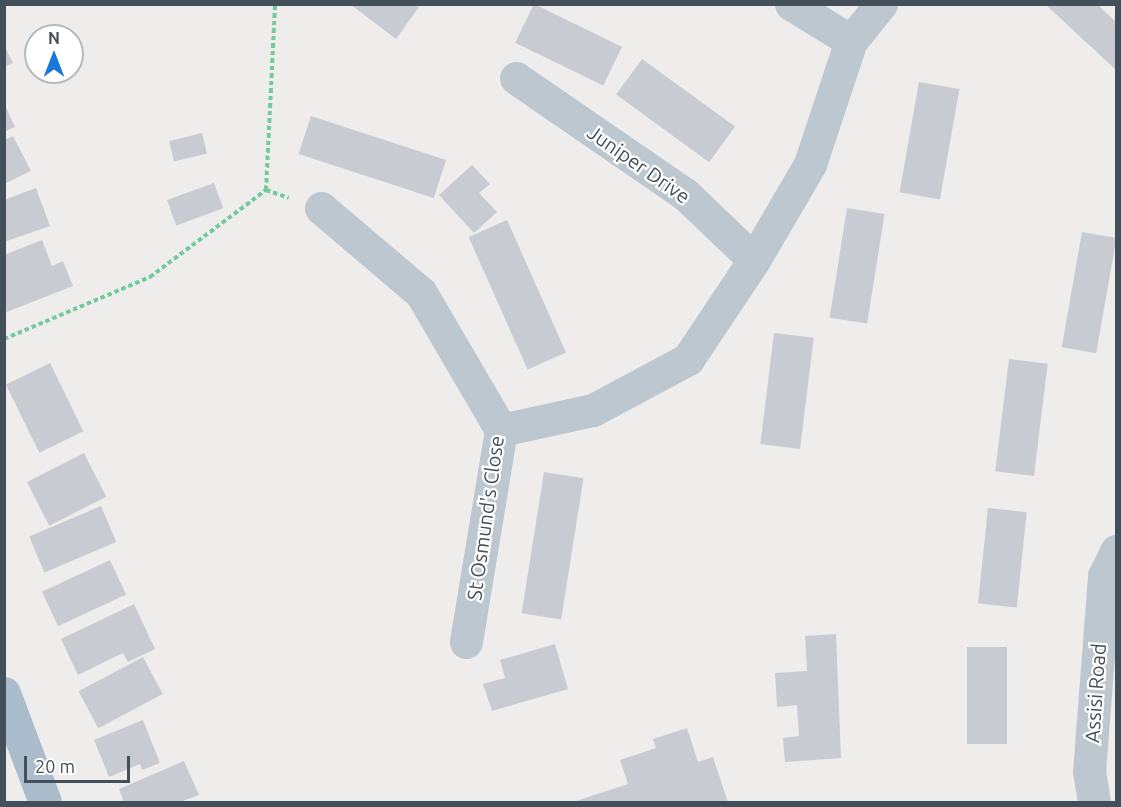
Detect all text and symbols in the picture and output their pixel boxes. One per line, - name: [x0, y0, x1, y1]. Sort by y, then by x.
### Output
- north arrow: [24, 24, 84, 84]
- text: N: [48, 29, 60, 47]
- street label: Juniper Drive: [583, 120, 695, 208]
- street label: St Osmund's Close: [462, 434, 508, 602]
- street label: Assisi Road: [1080, 642, 1110, 744]
- scale bar: [27, 744, 134, 782]
- text: 20 m: [35, 756, 75, 776]

